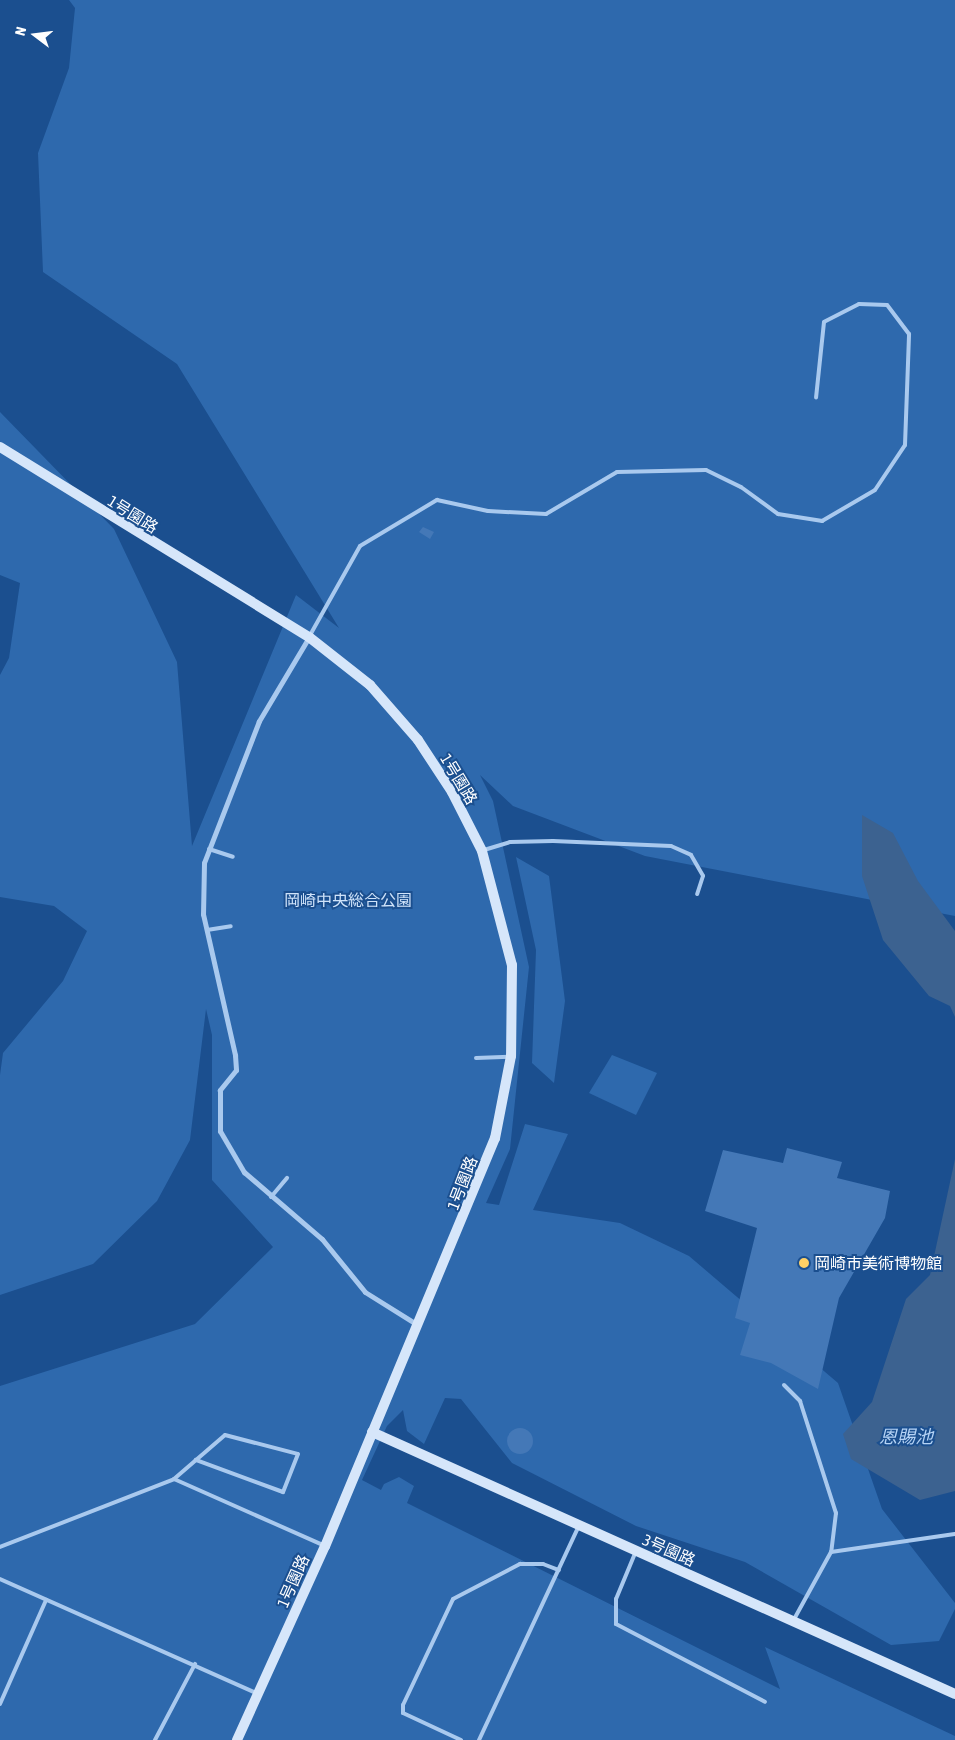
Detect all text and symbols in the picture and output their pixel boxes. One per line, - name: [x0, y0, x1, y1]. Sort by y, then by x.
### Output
- north arrow: [10, 10, 60, 60]
- text: N: [12, 25, 29, 37]
- street label: 1号園路: [104, 491, 162, 537]
- street label: 1号園路: [436, 750, 482, 808]
- park label: 岡崎中央総合公園: [284, 890, 412, 910]
- street label: 1号園路: [443, 1154, 481, 1212]
- place label: 岡崎市美術博物館: [814, 1253, 942, 1273]
- marker: 岡崎市美術博物館: [798, 1257, 810, 1269]
- water label: 恩賜池: [879, 1426, 933, 1448]
- street label: 3号園路: [640, 1530, 698, 1570]
- street label: 1号園路: [273, 1552, 313, 1610]

